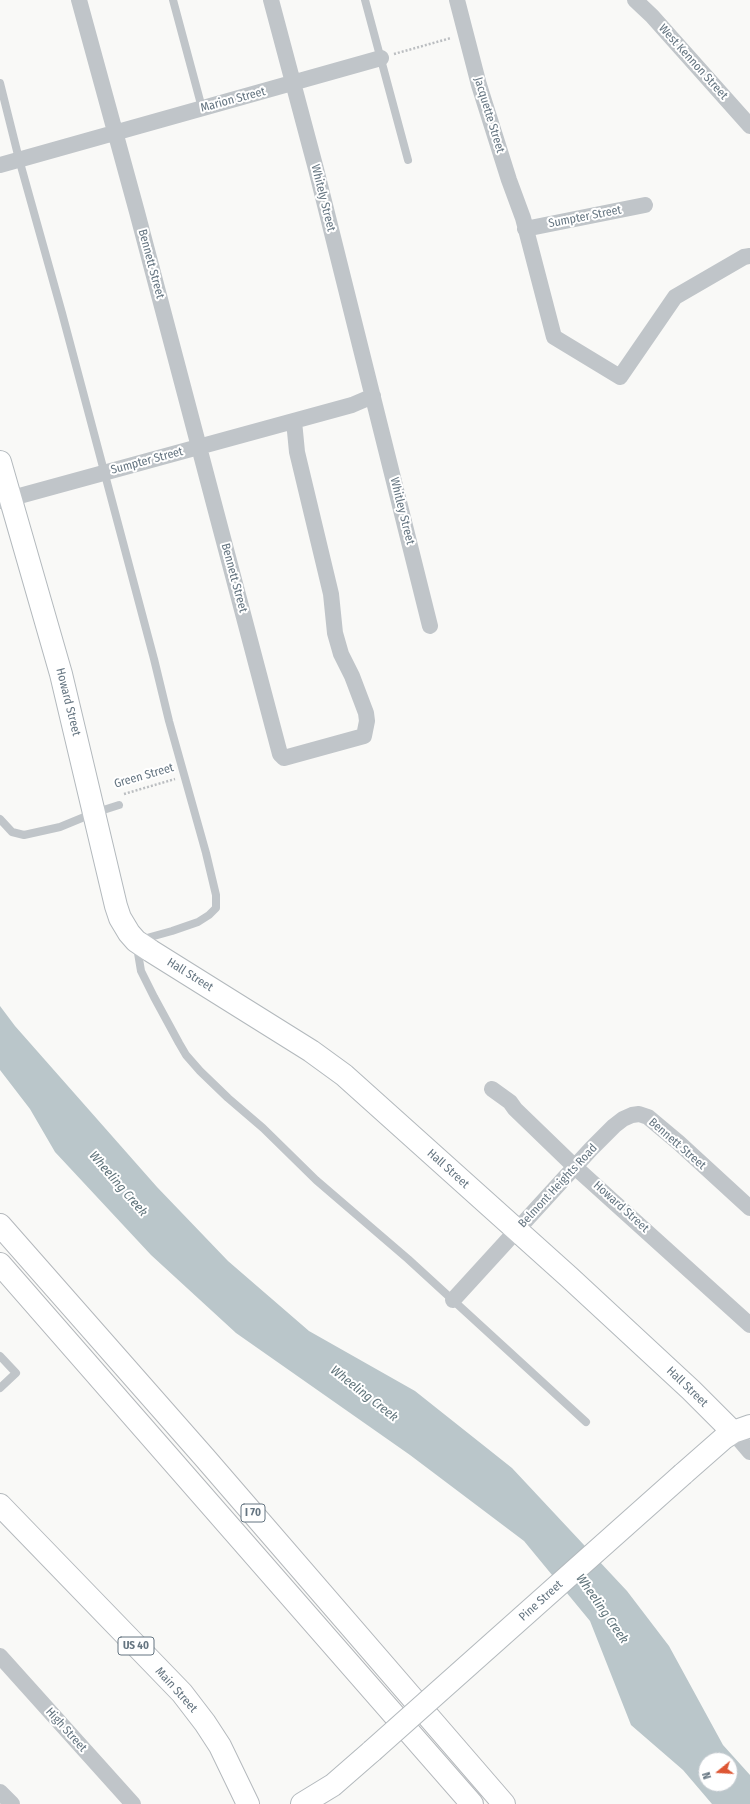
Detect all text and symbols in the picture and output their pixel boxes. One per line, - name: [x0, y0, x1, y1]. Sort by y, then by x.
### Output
- street label: West Kennon Street: [655, 21, 731, 103]
- street label: Jacquette Street: [471, 75, 507, 155]
- street label: Marion Street: [199, 84, 267, 116]
- street label: Whitely Street: [308, 163, 338, 233]
- street label: Sumpter Street: [547, 203, 623, 231]
- street label: Bennett Street: [135, 228, 167, 300]
- street label: Sumpter Street: [109, 444, 185, 478]
- street label: Whitley Street: [387, 476, 417, 546]
- street label: Bennett Street: [218, 542, 250, 614]
- street label: Howard Street: [53, 666, 83, 738]
- street label: Green Street: [113, 761, 175, 791]
- street label: Hall Street: [164, 955, 216, 995]
- street label: Bennett Street: [645, 1115, 709, 1173]
- street label: Belmont Heights Road: [515, 1141, 601, 1231]
- street label: Hall Street: [424, 1146, 472, 1192]
- water label: Wheeling Creek: [85, 1148, 151, 1220]
- street label: Howard Street: [590, 1178, 652, 1236]
- water label: Wheeling Creek: [327, 1363, 401, 1425]
- street label: Hall Street: [663, 1364, 711, 1410]
- road number: I 70: [241, 1504, 265, 1522]
- water label: Wheeling Creek: [572, 1571, 632, 1647]
- street label: Pine Street: [516, 1578, 566, 1624]
- road number: US 40: [118, 1637, 154, 1655]
- street label: Main Street: [152, 1664, 200, 1716]
- street label: High Street: [42, 1705, 90, 1755]
- north arrow: [698, 1752, 738, 1792]
- text: N: [700, 1770, 714, 1781]

